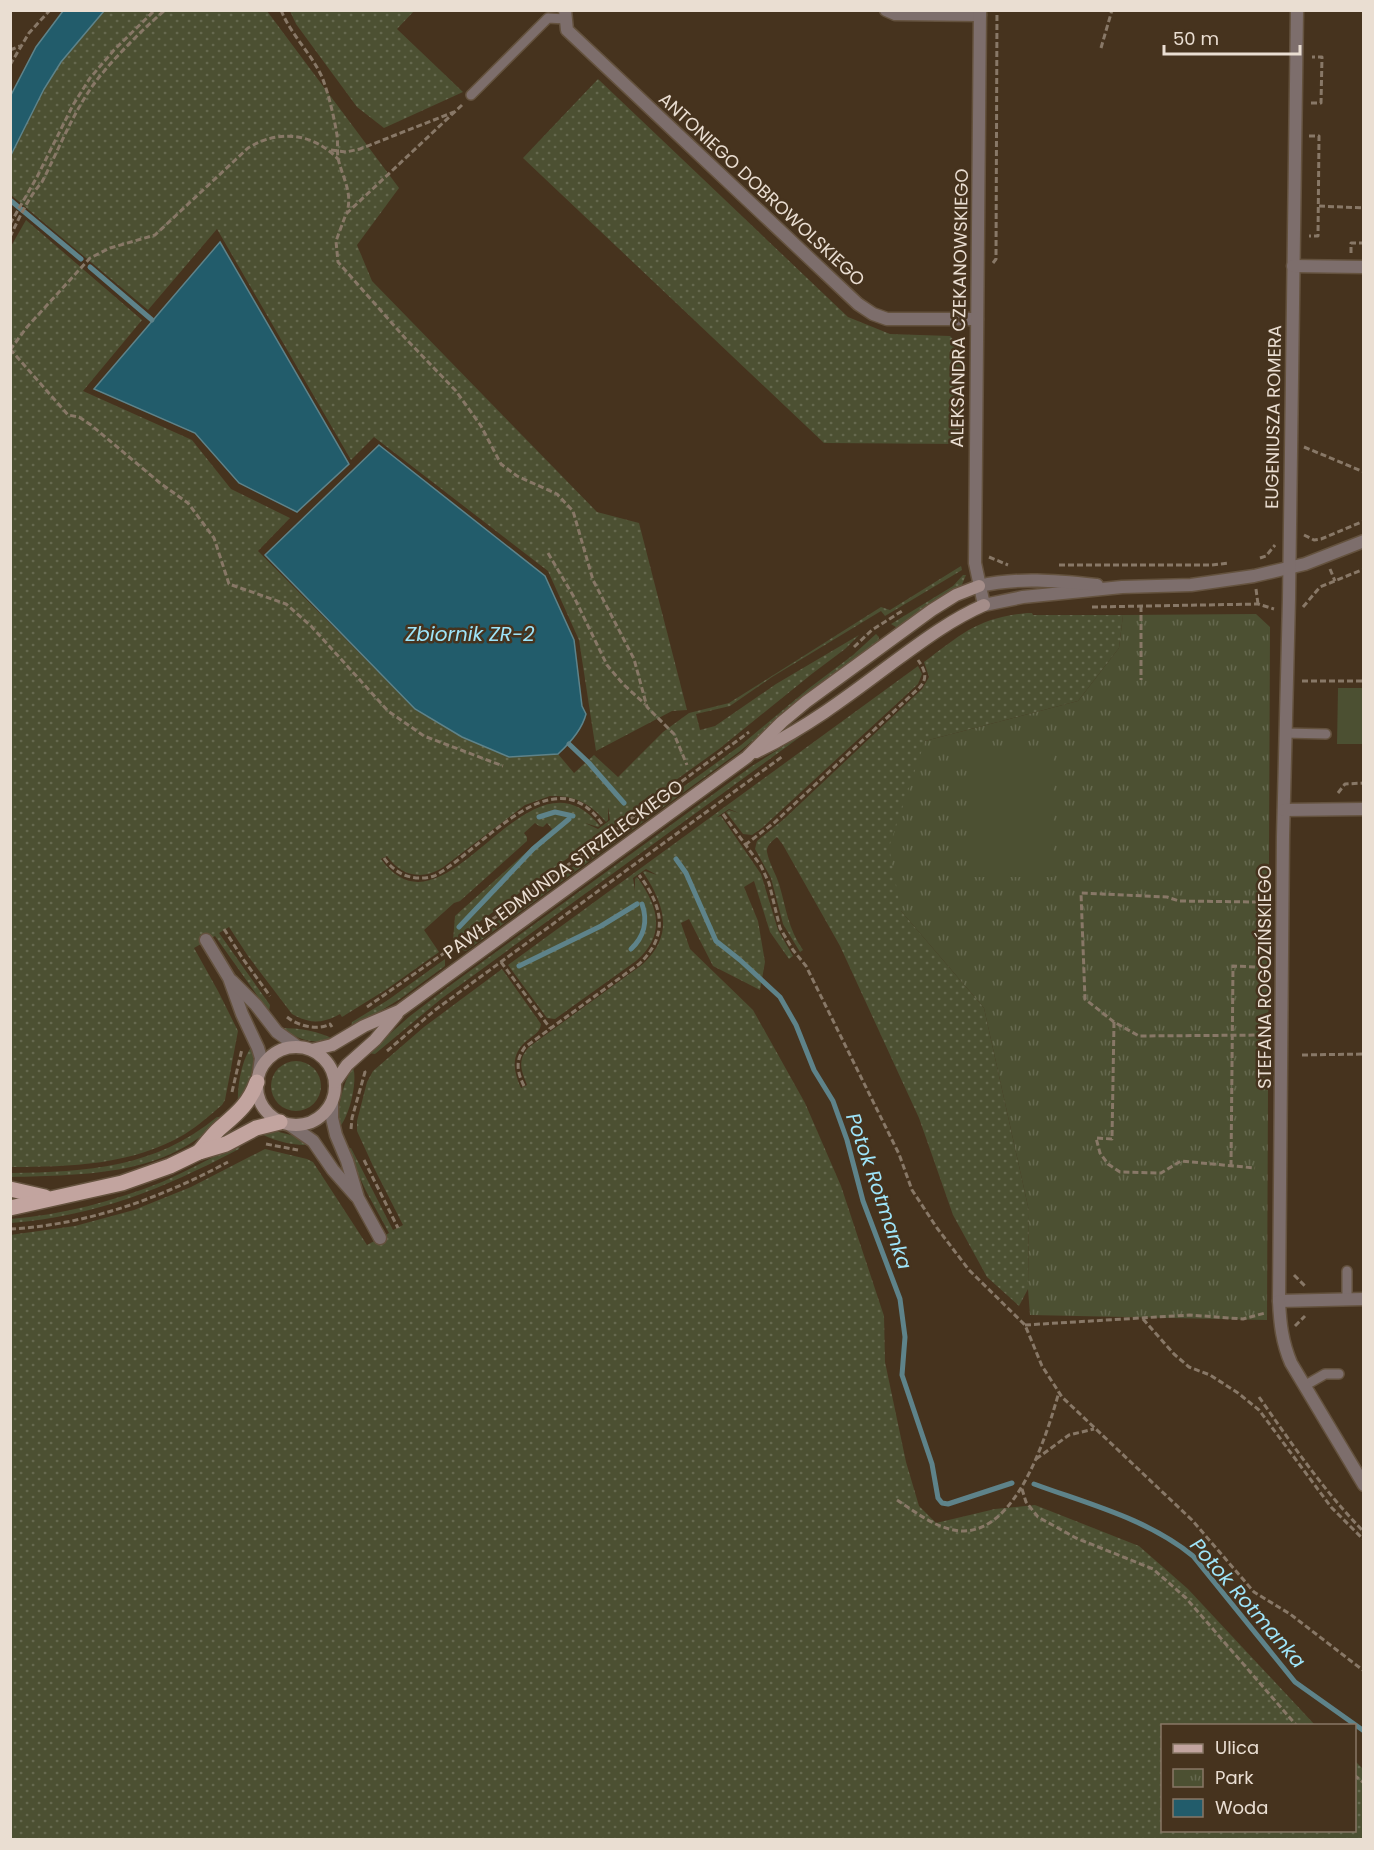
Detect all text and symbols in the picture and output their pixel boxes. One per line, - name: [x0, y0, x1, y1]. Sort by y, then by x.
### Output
- scale bar: [1164, 18, 1300, 56]
- text: 50 m: [1173, 26, 1219, 51]
- street label: ANTONIEGO DOBROWOLSKIEGO: [653, 87, 871, 291]
- street label: ALEKSANDRA CZEKANOWSKIEGO: [944, 168, 974, 448]
- street label: EUGENIUSZA ROMERA: [1259, 325, 1287, 509]
- water label: Zbiornik ZR-2: [405, 620, 535, 648]
- street label: PAWŁA EDMUNDA STRZELECKIEGO: [438, 773, 688, 965]
- street label: STEFANA ROGOZIŃSKIEGO: [1252, 865, 1277, 1089]
- water label: Potok Rotmanka: [839, 1109, 919, 1273]
- water label: Potok Rotmanka: [1184, 1532, 1312, 1674]
- legend: [1161, 1724, 1356, 1832]
- text: Ulica: [1215, 1735, 1259, 1760]
- text: Park: [1215, 1765, 1254, 1790]
- text: Woda: [1215, 1795, 1268, 1820]

